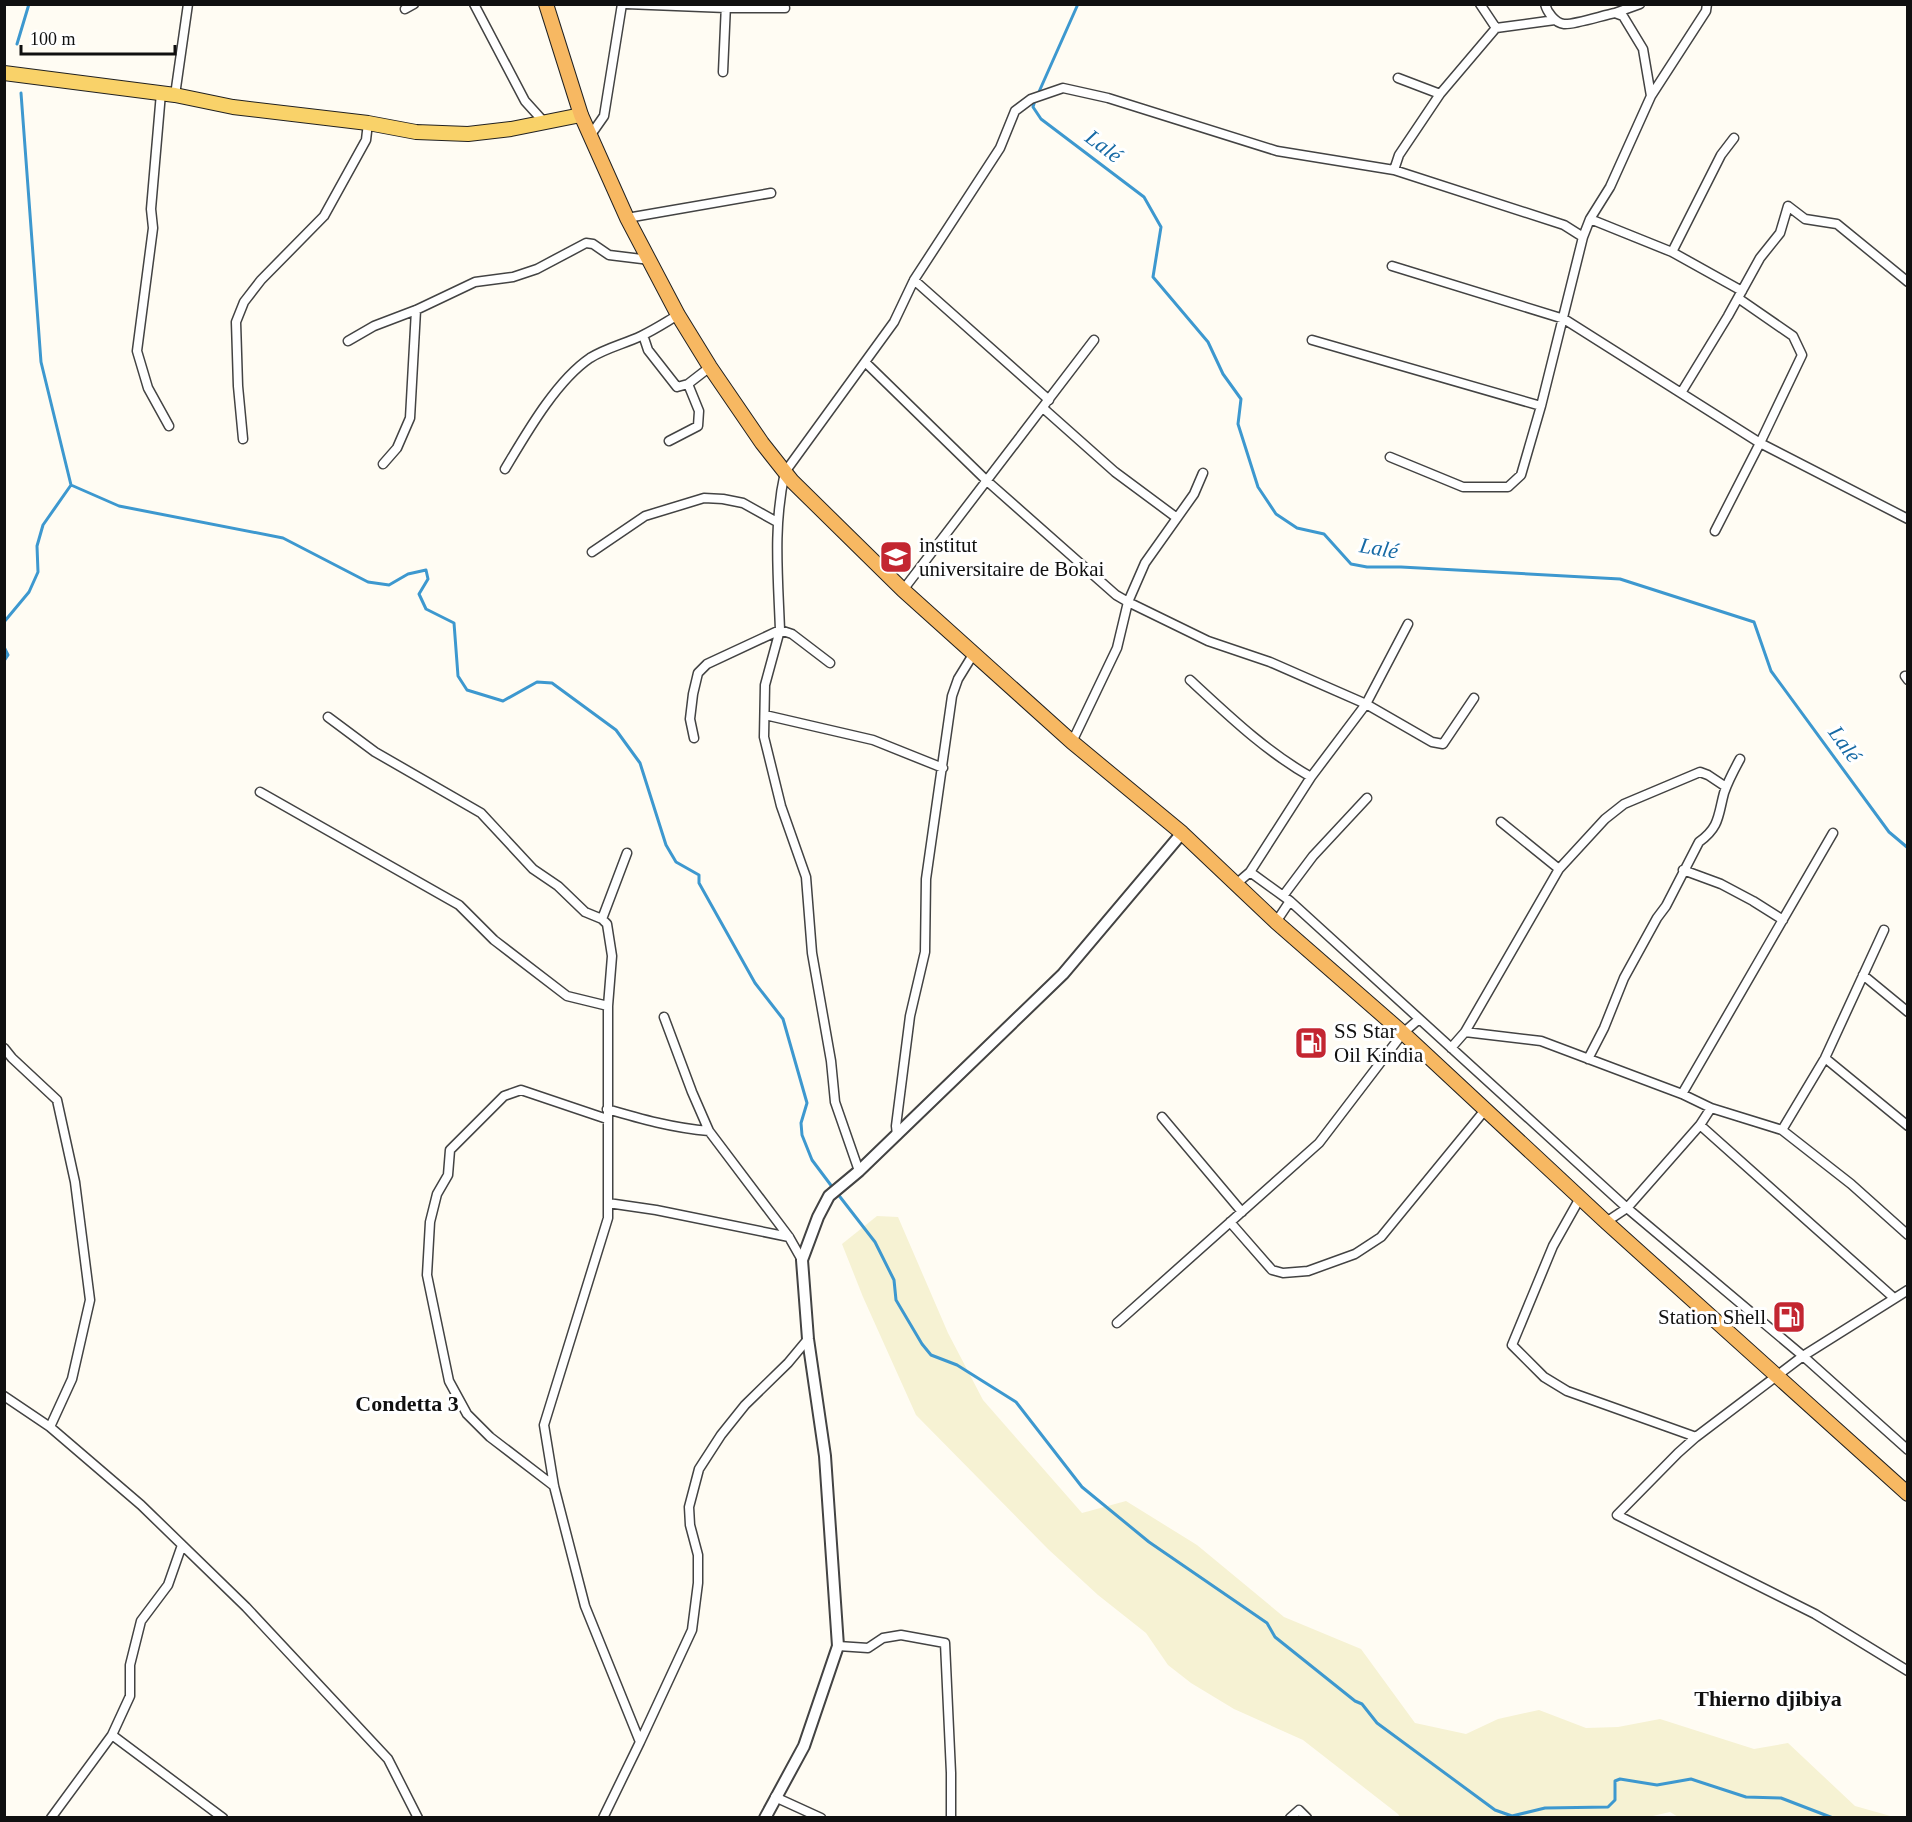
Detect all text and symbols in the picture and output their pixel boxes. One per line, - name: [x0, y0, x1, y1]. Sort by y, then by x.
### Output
- scale bar: [21, 18, 176, 56]
- text: 100 m: [30, 29, 76, 49]
- water label: Lalé: [1080, 124, 1128, 168]
- water label: Lalé: [1357, 532, 1402, 564]
- place label: institut universitaire de Bokai: [919, 533, 1105, 581]
- school or university icon: institut universitaire de Bokai: [878, 539, 914, 575]
- water label: Lalé: [1823, 720, 1867, 768]
- place label: SS Star Oil Kindia: [1334, 1019, 1424, 1067]
- fuel station icon: SS Star Oil Kindia: [1293, 1025, 1329, 1061]
- fuel station icon: Station Shell: [1771, 1299, 1807, 1335]
- place label: Station Shell: [1658, 1305, 1766, 1329]
- district label: Сondetta 3: [355, 1391, 459, 1416]
- district label: Thierno djibiya: [1694, 1686, 1842, 1711]

